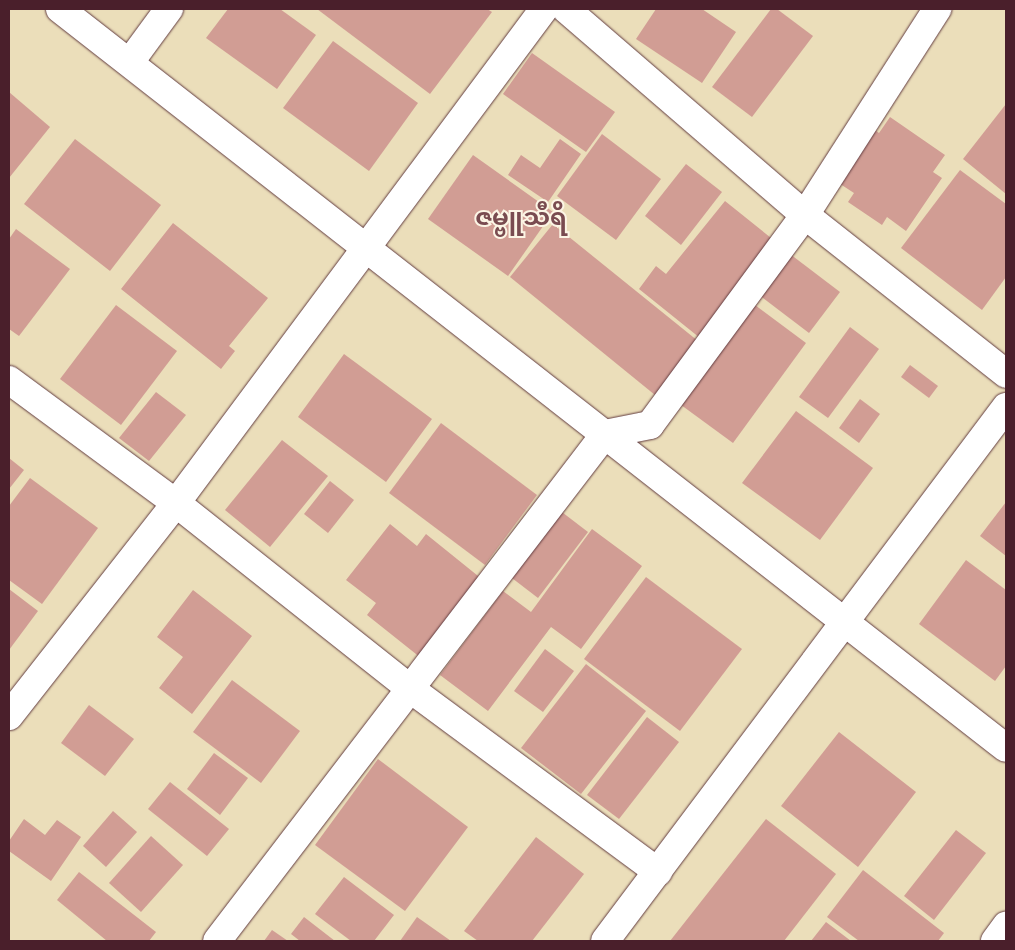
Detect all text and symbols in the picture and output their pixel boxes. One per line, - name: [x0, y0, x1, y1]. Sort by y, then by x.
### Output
- district label: ဇမ္ဗူသီရိ: [475, 203, 567, 231]

